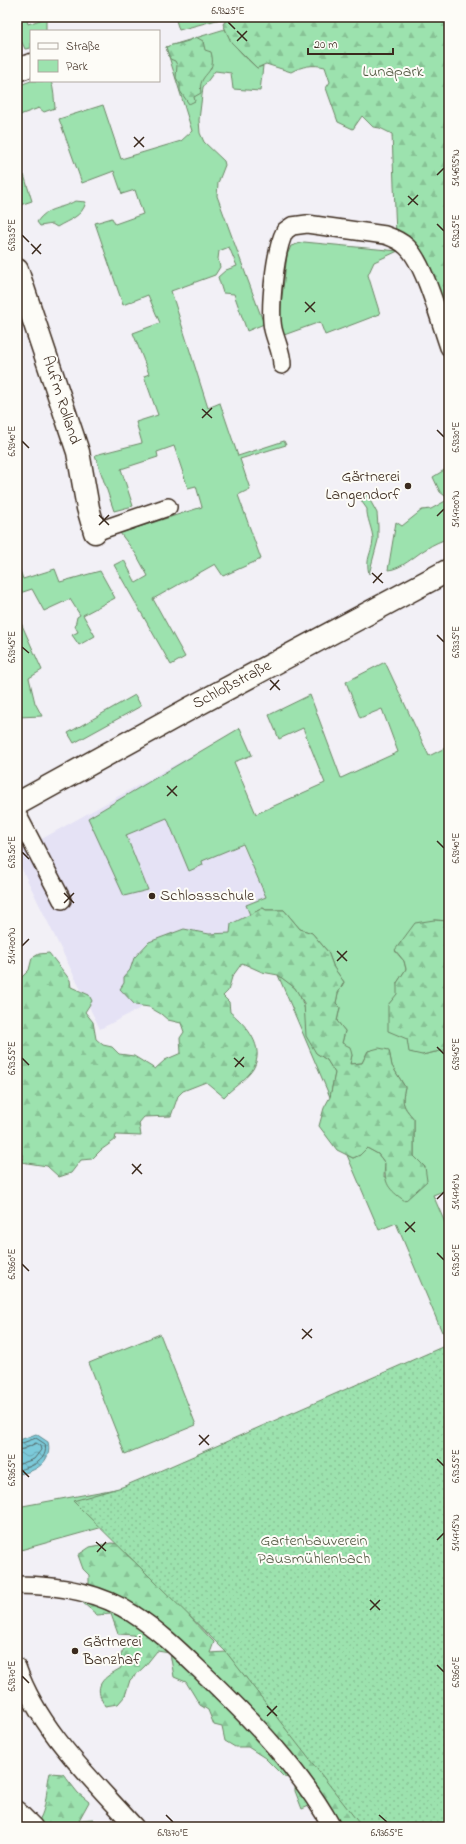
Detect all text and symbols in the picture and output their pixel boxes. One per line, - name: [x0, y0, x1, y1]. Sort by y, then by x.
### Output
- text: 6.9325°E: [211, 4, 245, 19]
- legend: [30, 30, 160, 82]
- scale bar: [308, 30, 393, 56]
- text: 20 m: [314, 36, 337, 54]
- text: Straße: [66, 38, 100, 56]
- text: Park: [66, 58, 88, 76]
- park label: Lunapark: [363, 60, 424, 84]
- text: 51.4695°N: [449, 149, 464, 187]
- text: 6.9325°E: [449, 214, 464, 248]
- text: 6.9335°E: [5, 219, 20, 251]
- street label: Auf'm Rolland: [35, 353, 87, 447]
- text: 6.9330°E: [449, 422, 464, 452]
- text: 6.9340°E: [5, 426, 20, 456]
- place label: Gärtnerei Langendorf: [326, 465, 401, 507]
- marker: Gärtnerei Langendorf: [403, 481, 413, 491]
- text: 51.4700°N: [449, 490, 464, 528]
- text: 6.9335°E: [449, 626, 464, 658]
- text: 6.9345°E: [5, 631, 20, 663]
- street label: Schloßstraße: [188, 654, 277, 716]
- text: 6.9340°E: [449, 833, 464, 863]
- text: 6.9350°E: [5, 836, 20, 868]
- place label: Schlossschule: [160, 884, 255, 908]
- marker: Schlossschule: [147, 891, 157, 901]
- text: 51.4700°N: [5, 927, 20, 965]
- text: 6.9345°E: [449, 1038, 464, 1070]
- text: 6.9355°E: [5, 1041, 20, 1075]
- text: 51.4710°N: [449, 1174, 464, 1210]
- text: 6.9350°E: [449, 1244, 464, 1276]
- text: 6.9360°E: [5, 1248, 20, 1280]
- text: 6.9355°E: [449, 1449, 464, 1483]
- text: 6.9365°E: [5, 1454, 20, 1486]
- text: 51.4715°N: [449, 1514, 464, 1552]
- park label: Gartenbauverein Pausmühlenbach: [258, 1529, 370, 1571]
- place label: Gärtnerei Banzhaf: [82, 1630, 142, 1672]
- marker: Gärtnerei Banzhaf: [70, 1646, 80, 1656]
- text: 6.9360°E: [449, 1656, 464, 1688]
- text: 6.9370°E: [5, 1661, 20, 1691]
- text: 6.9370°E: [158, 1826, 188, 1841]
- text: 6.9365°E: [371, 1826, 403, 1841]

